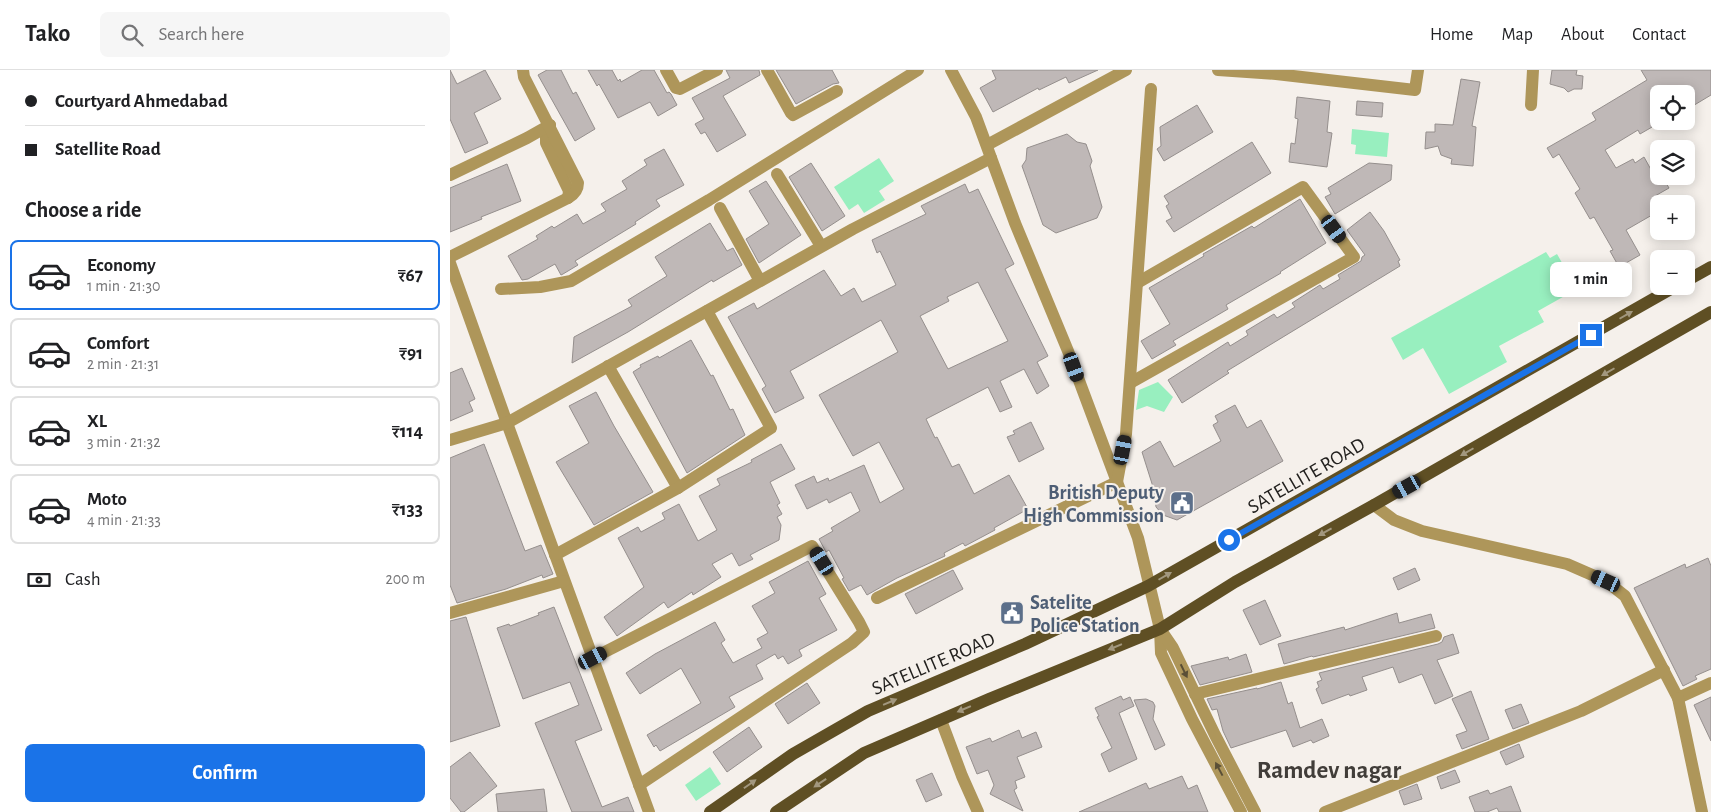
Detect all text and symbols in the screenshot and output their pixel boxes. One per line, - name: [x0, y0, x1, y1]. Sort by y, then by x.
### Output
- search box: [100, 12, 450, 57]
- icon: search: [118, 21, 146, 49]
- text: Tako: [25, 22, 70, 46]
- text: Search here: [158, 25, 244, 44]
- text: Home: [1430, 26, 1473, 44]
- text: Map: [1501, 26, 1533, 44]
- text: About: [1561, 26, 1604, 44]
- text: Contact: [1632, 26, 1686, 44]
- map controls: [1650, 85, 1695, 295]
- button: locate: [1650, 85, 1695, 130]
- text: Courtyard Ahmedabad: [55, 92, 228, 111]
- text: Satellite Road: [55, 140, 161, 159]
- button: layers: [1650, 140, 1695, 185]
- button: +: [1650, 195, 1695, 240]
- text: Choose a ride: [25, 199, 141, 221]
- car: [1319, 212, 1348, 246]
- button: −: [1650, 250, 1695, 295]
- icon: car: [27, 253, 72, 298]
- text: Economy: [87, 256, 156, 275]
- callout: 1 min: [1550, 262, 1632, 298]
- text: ₹67: [398, 266, 423, 285]
- text: 1 min: [1574, 271, 1608, 287]
- text: 1 min · 21:30: [87, 278, 161, 294]
- one-way arrow: [1620, 310, 1633, 319]
- route end: [1580, 324, 1602, 346]
- icon: car: [27, 331, 72, 376]
- text: Comfort: [87, 334, 149, 353]
- text: ₹91: [399, 344, 423, 363]
- car: [1061, 350, 1086, 384]
- text: 2 min · 21:31: [87, 356, 159, 372]
- one-way arrow: [1602, 367, 1615, 376]
- icon: car: [27, 409, 72, 454]
- text: XL: [87, 412, 107, 431]
- text: ₹114: [392, 422, 423, 441]
- text: 3 min · 21:32: [87, 434, 160, 450]
- car: [1112, 434, 1133, 466]
- street label: SATELLITE ROAD: [1245, 434, 1369, 517]
- one-way arrow: [1461, 448, 1474, 457]
- car: [1390, 473, 1423, 501]
- place label: British Deputy High Commission: [1023, 483, 1164, 526]
- icon: car: [27, 487, 72, 532]
- text: Moto: [87, 490, 127, 509]
- public building icon: British Deputy High Commission: [1169, 490, 1195, 516]
- text: ₹133: [392, 500, 423, 519]
- text: 4 min · 21:33: [87, 512, 161, 528]
- one-way arrow: [1318, 528, 1333, 536]
- route start: [1218, 529, 1240, 551]
- car: [807, 544, 836, 578]
- icon: cash: [25, 566, 53, 594]
- car: [1589, 568, 1622, 594]
- text: Cash: [65, 570, 101, 589]
- text: 200 m: [385, 571, 425, 587]
- one-way arrow: [1159, 572, 1172, 581]
- place label: Satelite Police Station: [1030, 593, 1140, 636]
- public building icon: Satelite Police Station: [999, 600, 1025, 626]
- street label: SATELLITE ROAD: [869, 629, 998, 699]
- one-way arrow: [1108, 644, 1122, 652]
- car: [576, 645, 609, 671]
- one-way arrow: [1180, 664, 1188, 678]
- one-way arrow: [883, 697, 897, 705]
- one-way arrow: [957, 706, 971, 714]
- button: Confirm: [25, 744, 425, 802]
- district label: Ramdev nagar: [1257, 758, 1401, 783]
- one-way arrow: [1214, 762, 1223, 776]
- one-way arrow: [813, 778, 827, 787]
- one-way arrow: [743, 779, 757, 789]

